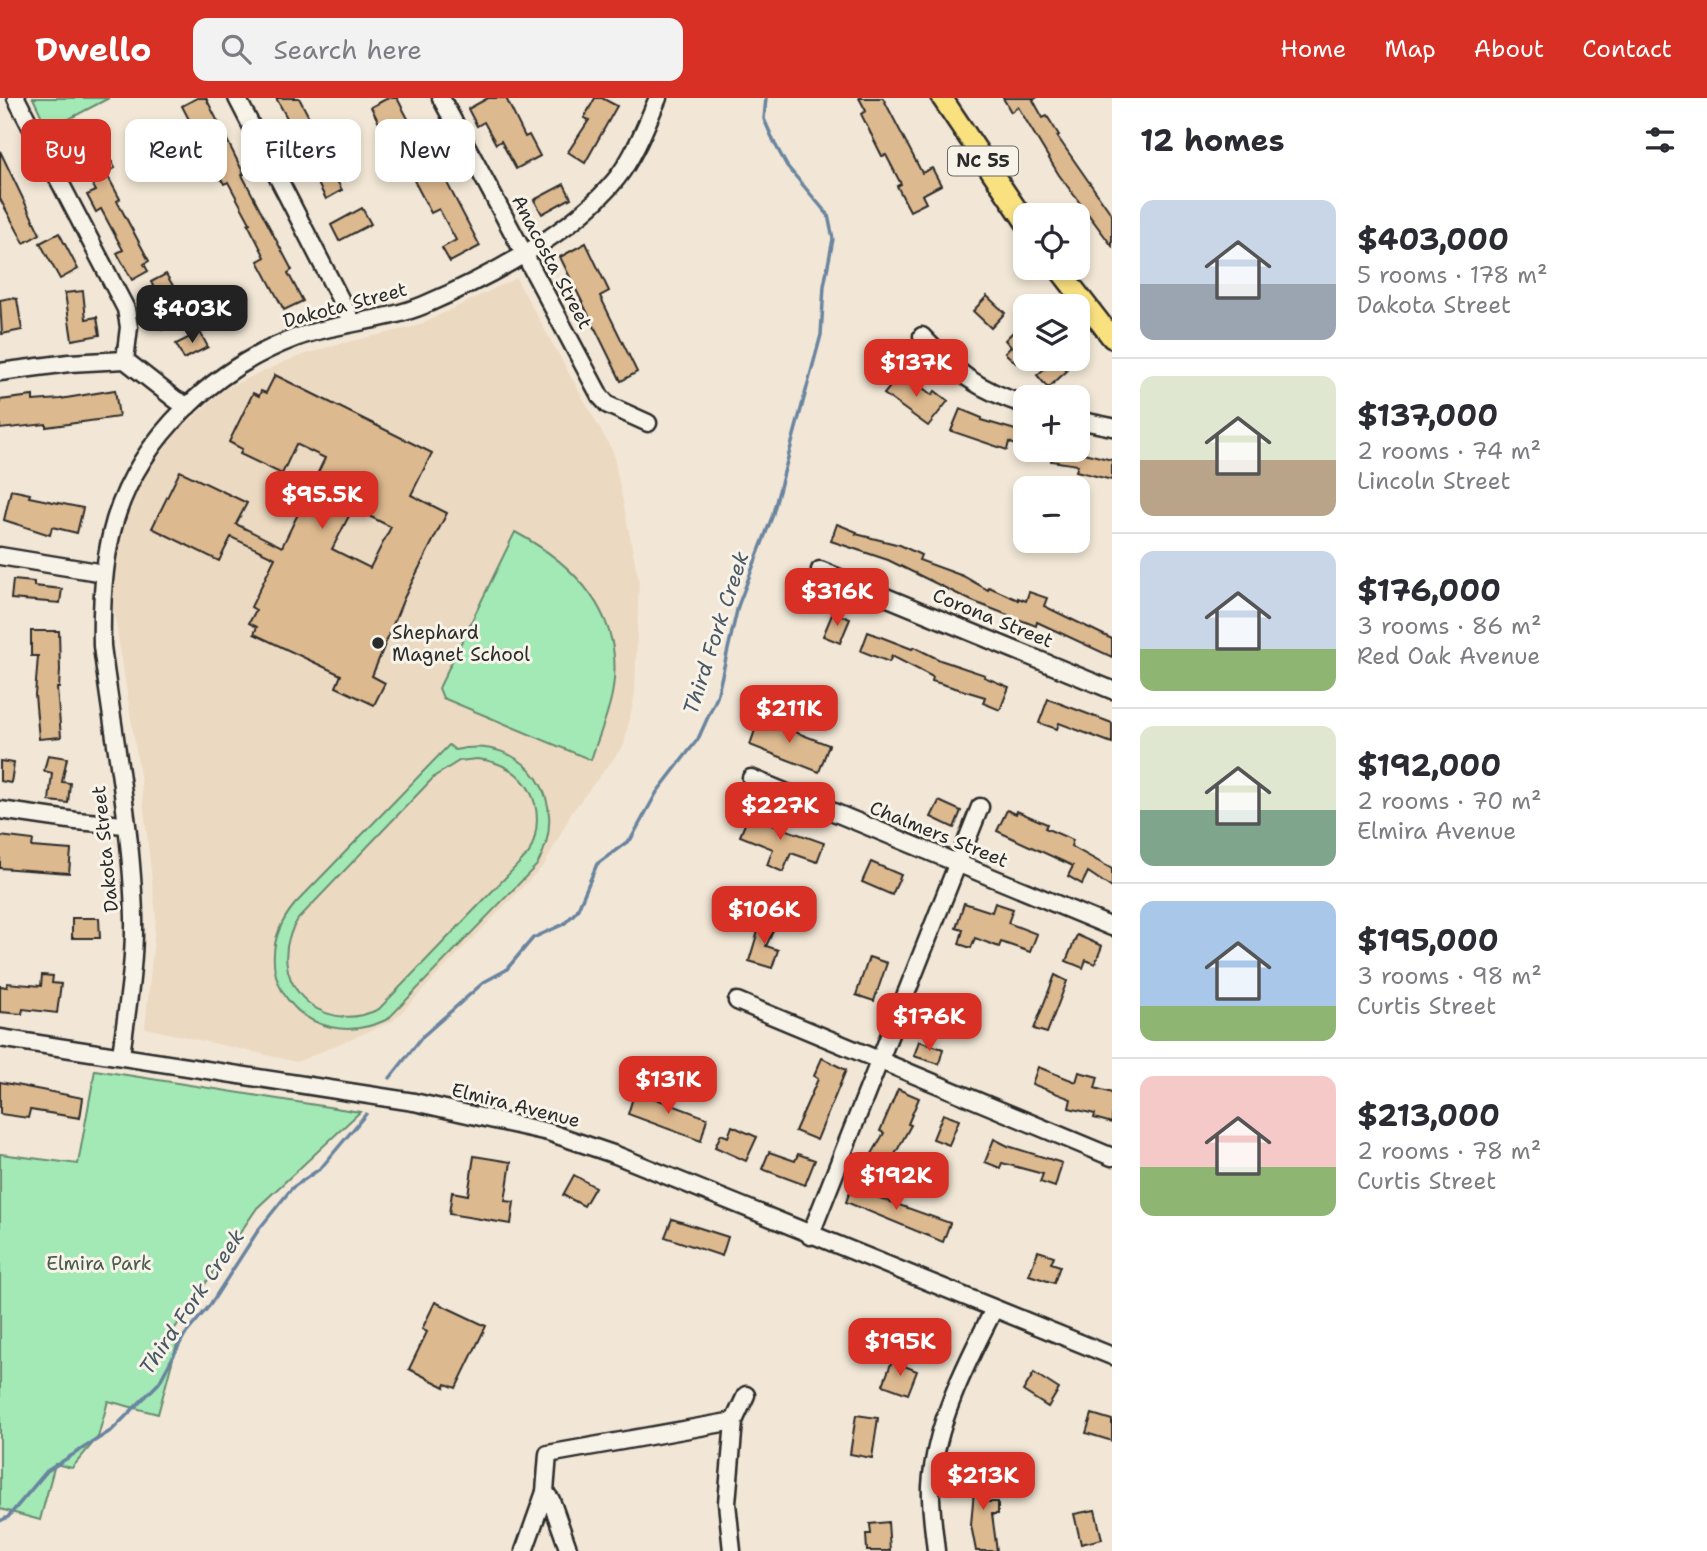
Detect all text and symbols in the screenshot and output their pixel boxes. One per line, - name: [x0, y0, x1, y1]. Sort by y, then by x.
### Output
- search box: [193, 18, 683, 81]
- text: Dwello: [35, 27, 151, 72]
- icon: search: [217, 30, 255, 68]
- text: Search here: [273, 32, 422, 67]
- text: Home: [1280, 33, 1346, 65]
- text: Map: [1384, 33, 1436, 65]
- text: About: [1474, 33, 1544, 65]
- text: Contact: [1582, 33, 1672, 65]
- chip: Buy: [21, 119, 111, 182]
- chip: Rent: [125, 119, 227, 182]
- chip: Filters: [241, 119, 361, 182]
- chip: New: [375, 119, 475, 182]
- text: 12 homes: [1140, 120, 1284, 161]
- icon: filters: [1641, 121, 1679, 159]
- road number: NC 55: [948, 146, 1018, 176]
- street label: Anacosta Street: [506, 191, 598, 333]
- map controls: [1013, 203, 1090, 553]
- button: locate: [1013, 203, 1090, 280]
- text: $403,000: [1357, 219, 1509, 260]
- icon: home: [1196, 228, 1280, 312]
- text: 5 rooms · 178 m²: [1357, 260, 1548, 290]
- street label: Dakota Street: [280, 276, 410, 334]
- pin: $403K: [143, 286, 241, 345]
- text: Dakota Street: [1357, 290, 1511, 320]
- text: $403K: [152, 293, 232, 323]
- button: layers: [1013, 294, 1090, 371]
- pin: $137K: [867, 340, 965, 399]
- text: $137K: [880, 347, 952, 377]
- button: +: [1013, 385, 1090, 462]
- text: $137,000: [1357, 395, 1498, 436]
- icon: home: [1196, 404, 1280, 488]
- text: 2 rooms · 74 m²: [1357, 436, 1541, 466]
- text: Lincoln Street: [1357, 466, 1511, 496]
- pin: $95.5K: [265, 472, 379, 531]
- button: −: [1013, 476, 1090, 553]
- text: $95.5K: [281, 479, 363, 509]
- water label: Third Fork Creek: [676, 548, 756, 718]
- pin: $316K: [788, 568, 886, 628]
- text: $176,000: [1357, 570, 1501, 611]
- text: $316K: [801, 576, 873, 606]
- icon: home: [1196, 579, 1280, 663]
- street label: Corona Street: [929, 582, 1057, 654]
- text: 3 rooms · 86 m²: [1357, 611, 1542, 641]
- place label: Shephard Magnet School: [392, 620, 530, 667]
- marker: Shephard Magnet School: [370, 635, 386, 651]
- text: Red Oak Avenue: [1357, 641, 1540, 671]
- pin: $211K: [740, 686, 838, 745]
- text: $211K: [756, 693, 822, 723]
- text: $192,000: [1357, 745, 1501, 786]
- icon: home: [1196, 754, 1280, 838]
- pin: $227K: [731, 782, 829, 842]
- street label: Dakota Street: [86, 784, 124, 914]
- text: 2 rooms · 70 m²: [1357, 786, 1542, 816]
- text: $227K: [741, 790, 819, 820]
- street label: Chalmers Street: [866, 795, 1012, 873]
- text: Elmira Avenue: [1357, 816, 1516, 846]
- pin: $106K: [715, 886, 813, 946]
- text: $106K: [728, 894, 800, 924]
- text: $195,000: [1357, 920, 1499, 961]
- icon: home: [1196, 929, 1280, 1013]
- text: 3 rooms · 98 m²: [1357, 961, 1542, 991]
- text: Curtis Street: [1357, 991, 1496, 1021]
- pin: $176K: [880, 993, 978, 1053]
- text: $176K: [893, 1001, 965, 1031]
- pin: $131K: [619, 1056, 717, 1116]
- text: $131K: [635, 1064, 701, 1094]
- street label: Elmira Avenue: [449, 1077, 583, 1133]
- text: $213,000: [1357, 1095, 1500, 1136]
- icon: home: [1196, 1104, 1280, 1188]
- text: 2 rooms · 78 m²: [1357, 1136, 1541, 1166]
- pin: $192K: [847, 1152, 945, 1212]
- text: $192K: [860, 1160, 932, 1190]
- text: Curtis Street: [1357, 1166, 1496, 1196]
- water label: Third Fork Creek: [133, 1224, 251, 1380]
- park label: Elmira Park: [46, 1251, 152, 1276]
- pin: $195K: [851, 1318, 949, 1378]
- text: $195K: [864, 1326, 936, 1356]
- pin: $213K: [934, 1452, 1032, 1512]
- text: $213K: [947, 1460, 1019, 1490]

